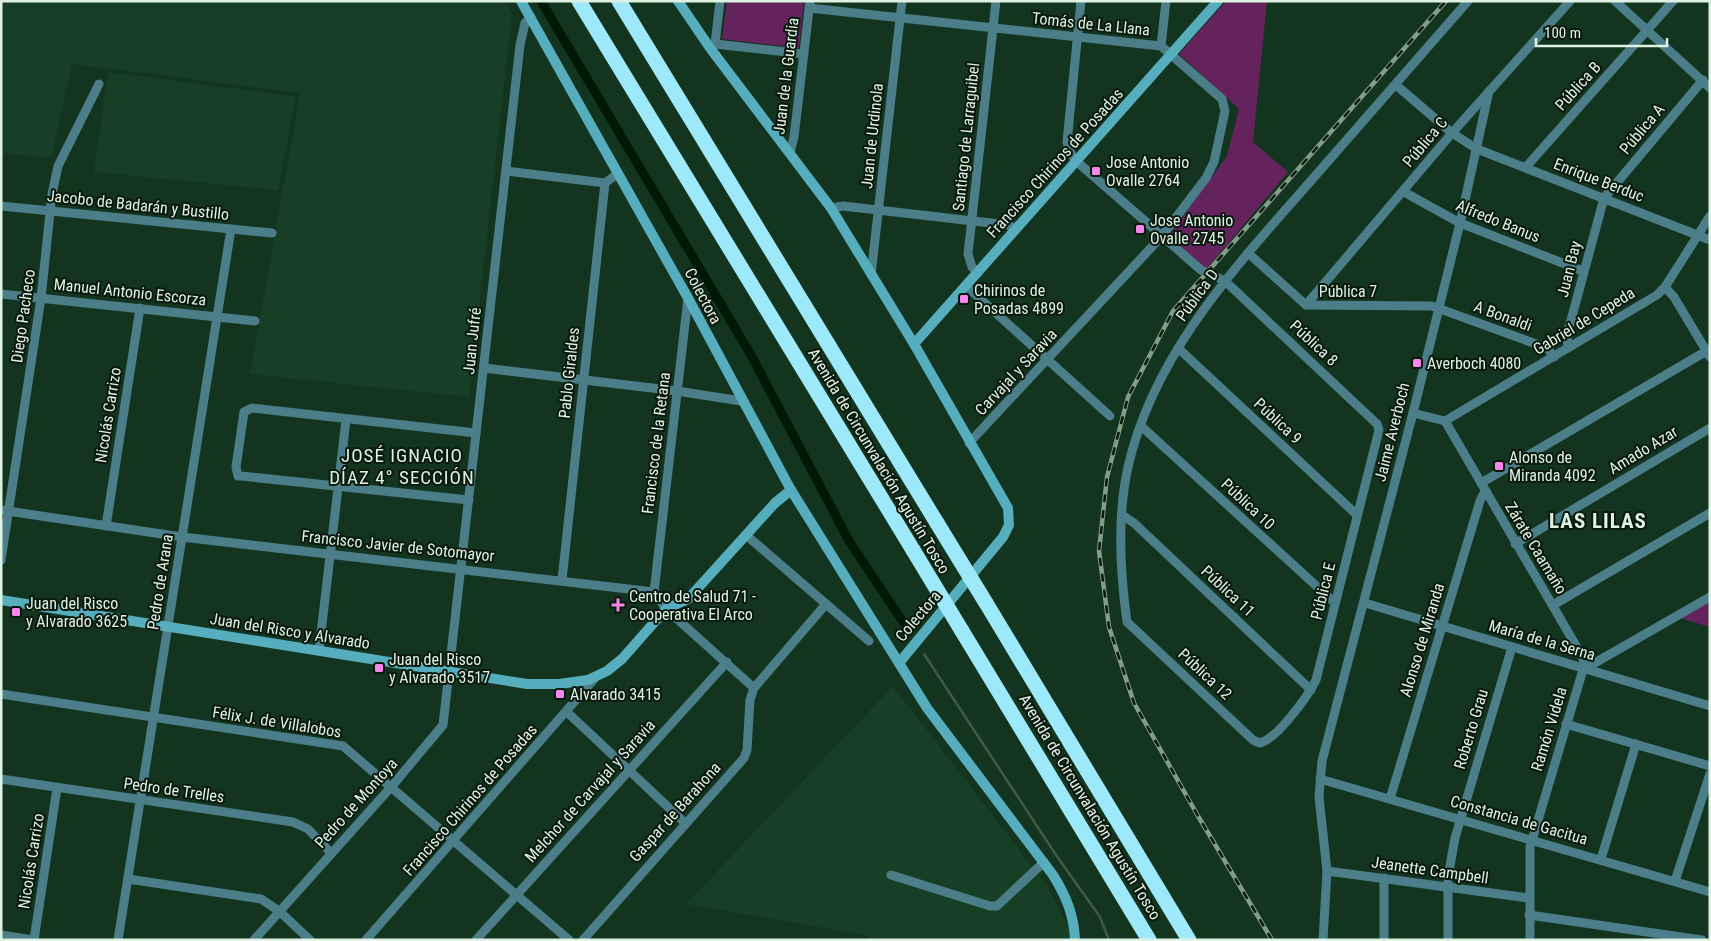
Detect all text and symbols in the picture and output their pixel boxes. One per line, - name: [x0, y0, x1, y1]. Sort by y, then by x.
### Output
- street label: Tomás de La Llana: [1031, 8, 1151, 40]
- scale bar: [1536, 15, 1667, 47]
- street label: Juan de la Guardia: [769, 17, 803, 135]
- text: 100 m: [1544, 24, 1581, 42]
- street label: Pública B: [1551, 58, 1605, 114]
- street label: Santiago de Larraguibel: [949, 62, 983, 212]
- street label: Juan de Urdinola: [857, 82, 887, 190]
- street label: Francisco Chirinos de Posadas: [983, 84, 1127, 242]
- street label: Pública A: [1616, 100, 1668, 158]
- street label: Pública C: [1399, 113, 1451, 171]
- place label: Jose Antonio Ovalle 2764: [1106, 153, 1189, 190]
- street label: Enrique Berduc: [1551, 154, 1647, 206]
- marker: Jose Antonio Ovalle 2764: [1090, 165, 1102, 177]
- street label: Jacobo de Badarán y Bustillo: [46, 186, 230, 224]
- street label: Alfredo Banus: [1453, 196, 1543, 246]
- place label: Jose Antonio Ovalle 2745: [1150, 211, 1233, 248]
- marker: Jose Antonio Ovalle 2745: [1134, 223, 1146, 235]
- street label: Juan Bay: [1553, 238, 1585, 299]
- street label: Colectora: [680, 265, 726, 327]
- street label: Pública D: [1172, 265, 1222, 325]
- street label: Diego Pacheco: [7, 268, 39, 364]
- street label: Manuel Antonio Escorza: [53, 275, 207, 309]
- place label: Chirinos de Posadas 4899: [974, 281, 1064, 318]
- street label: Pública 7: [1319, 282, 1377, 301]
- street label: Gabriel de Cepeda: [1530, 283, 1638, 359]
- marker: Chirinos de Posadas 4899: [958, 293, 970, 305]
- street label: A Bonaldi: [1471, 297, 1535, 335]
- street label: Juan Jufré: [459, 307, 485, 375]
- street label: Pública 8: [1286, 316, 1342, 370]
- street label: Carvajal y Saravia: [971, 325, 1061, 419]
- street label: Pablo Giraldes: [555, 327, 583, 419]
- street label: Avenida de Circunvalación Agustín Tosco: [804, 345, 954, 577]
- place label: Averboch 4080: [1427, 354, 1521, 373]
- marker: Averboch 4080: [1411, 357, 1423, 369]
- street label: Nicolás Carrizo: [91, 366, 125, 464]
- street label: Francisco de la Retana: [638, 371, 674, 515]
- street label: Jaime Averboch: [1371, 381, 1413, 483]
- street label: Pública 9: [1250, 394, 1306, 448]
- street label: Amado Azar: [1605, 422, 1681, 478]
- district label: JOSÉ IGNACIO DÍAZ 4° SECCIÓN: [329, 444, 475, 489]
- place label: Alonso de Miranda 4092: [1509, 448, 1596, 485]
- marker: Alonso de Miranda 4092: [1493, 460, 1505, 472]
- street label: Pública 10: [1217, 474, 1279, 534]
- street label: Zárate Caamaño: [1501, 499, 1571, 597]
- district label: LAS LILAS: [1549, 509, 1647, 533]
- street label: Francisco Javier de Sotomayor: [301, 526, 496, 566]
- street label: Pedro de Arana: [143, 533, 177, 631]
- street label: Pública E: [1307, 560, 1339, 622]
- street label: Pública 11: [1197, 561, 1259, 621]
- street label: Alonso de Miranda: [1396, 581, 1448, 699]
- place label: Centro de Salud 71 - Cooperativa El Arco: [629, 587, 756, 624]
- street label: Colectora: [891, 587, 945, 645]
- place label: Juan del Risco y Alvarado 3625: [26, 594, 127, 631]
- marker: Centro de Salud 71 - Cooperativa El Arco: [611, 598, 625, 612]
- marker: Juan del Risco y Alvarado 3625: [10, 606, 22, 618]
- street label: Juan del Risco y Alvarado: [209, 609, 371, 653]
- street label: María de la Serna: [1487, 616, 1597, 664]
- street label: Pública 12: [1174, 644, 1236, 704]
- place label: Juan del Risco y Alvarado 3517: [389, 650, 490, 687]
- marker: Juan del Risco y Alvarado 3517: [373, 662, 385, 674]
- place label: Alvarado 3415: [570, 685, 661, 704]
- street label: Ramón Videla: [1527, 685, 1571, 773]
- street label: Roberto Grau: [1450, 687, 1492, 771]
- marker: Alvarado 3415: [554, 688, 566, 700]
- street label: Avenida de Circunvalación Agustín Tosco: [1015, 691, 1165, 923]
- street label: Félix J. de Villalobos: [211, 702, 343, 742]
- street label: Melchor de Carvajal y Saravia: [521, 716, 659, 866]
- street label: Francisco Chirinos de Posadas: [399, 720, 541, 880]
- street label: Pedro de Montoya: [311, 754, 401, 852]
- street label: Gaspar de Barahona: [625, 758, 725, 866]
- street label: Pedro de Trelles: [122, 774, 226, 806]
- street label: Constancia de Gacitua: [1448, 791, 1590, 849]
- street label: Nicolás Carrizo: [14, 812, 48, 910]
- street label: Jeanette Campbell: [1370, 852, 1490, 888]

